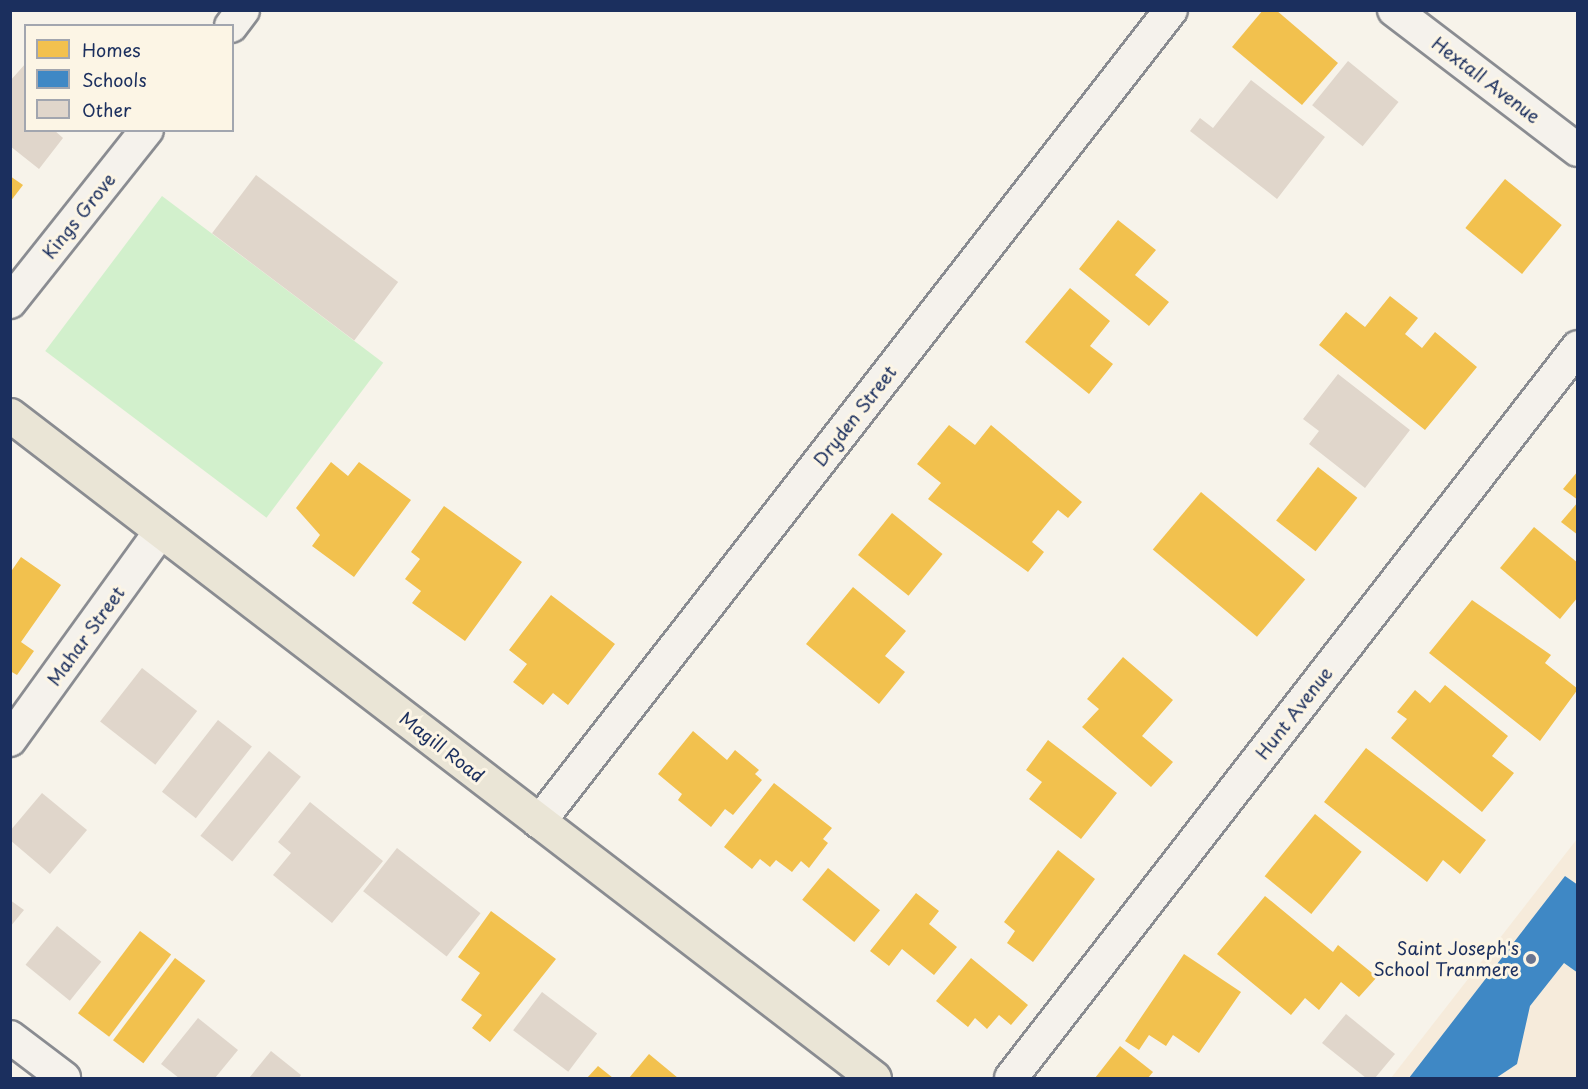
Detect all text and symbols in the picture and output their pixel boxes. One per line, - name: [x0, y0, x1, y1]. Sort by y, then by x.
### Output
- legend: [24, 24, 234, 132]
- street label: Hextall Avenue: [1428, 32, 1544, 128]
- text: Homes: [82, 36, 140, 63]
- text: Schools: [82, 66, 147, 93]
- text: Other: [82, 96, 131, 123]
- street label: Kings Grove: [38, 169, 120, 263]
- street label: Dryden Street: [809, 361, 901, 471]
- street label: Mahar Street: [43, 582, 129, 690]
- street label: Hunt Avenue: [1252, 663, 1336, 763]
- street label: Magill Road: [395, 707, 489, 787]
- place label: Saint Joseph's School Tranmere: [1372, 938, 1519, 980]
- marker: Saint Joseph's School Tranmere: [1524, 952, 1538, 966]

